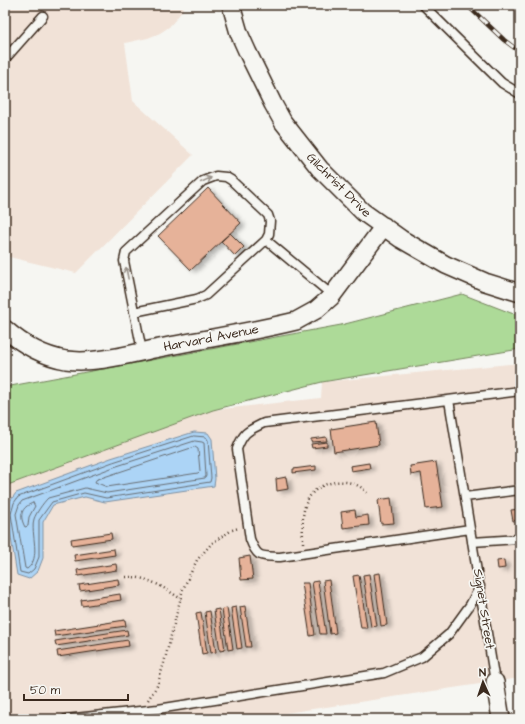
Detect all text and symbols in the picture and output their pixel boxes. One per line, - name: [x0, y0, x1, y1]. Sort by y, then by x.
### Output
- street label: Gilchrist Drive: [303, 149, 375, 221]
- one-way arrow: [200, 176, 212, 183]
- one-way arrow: [122, 267, 130, 280]
- street label: Harvard Avenue: [162, 320, 260, 356]
- street label: Signet Street: [468, 568, 499, 651]
- north arrow: [463, 662, 503, 702]
- text: N: [479, 665, 486, 680]
- scale bar: [24, 676, 128, 702]
- text: 50 m: [30, 682, 61, 699]

